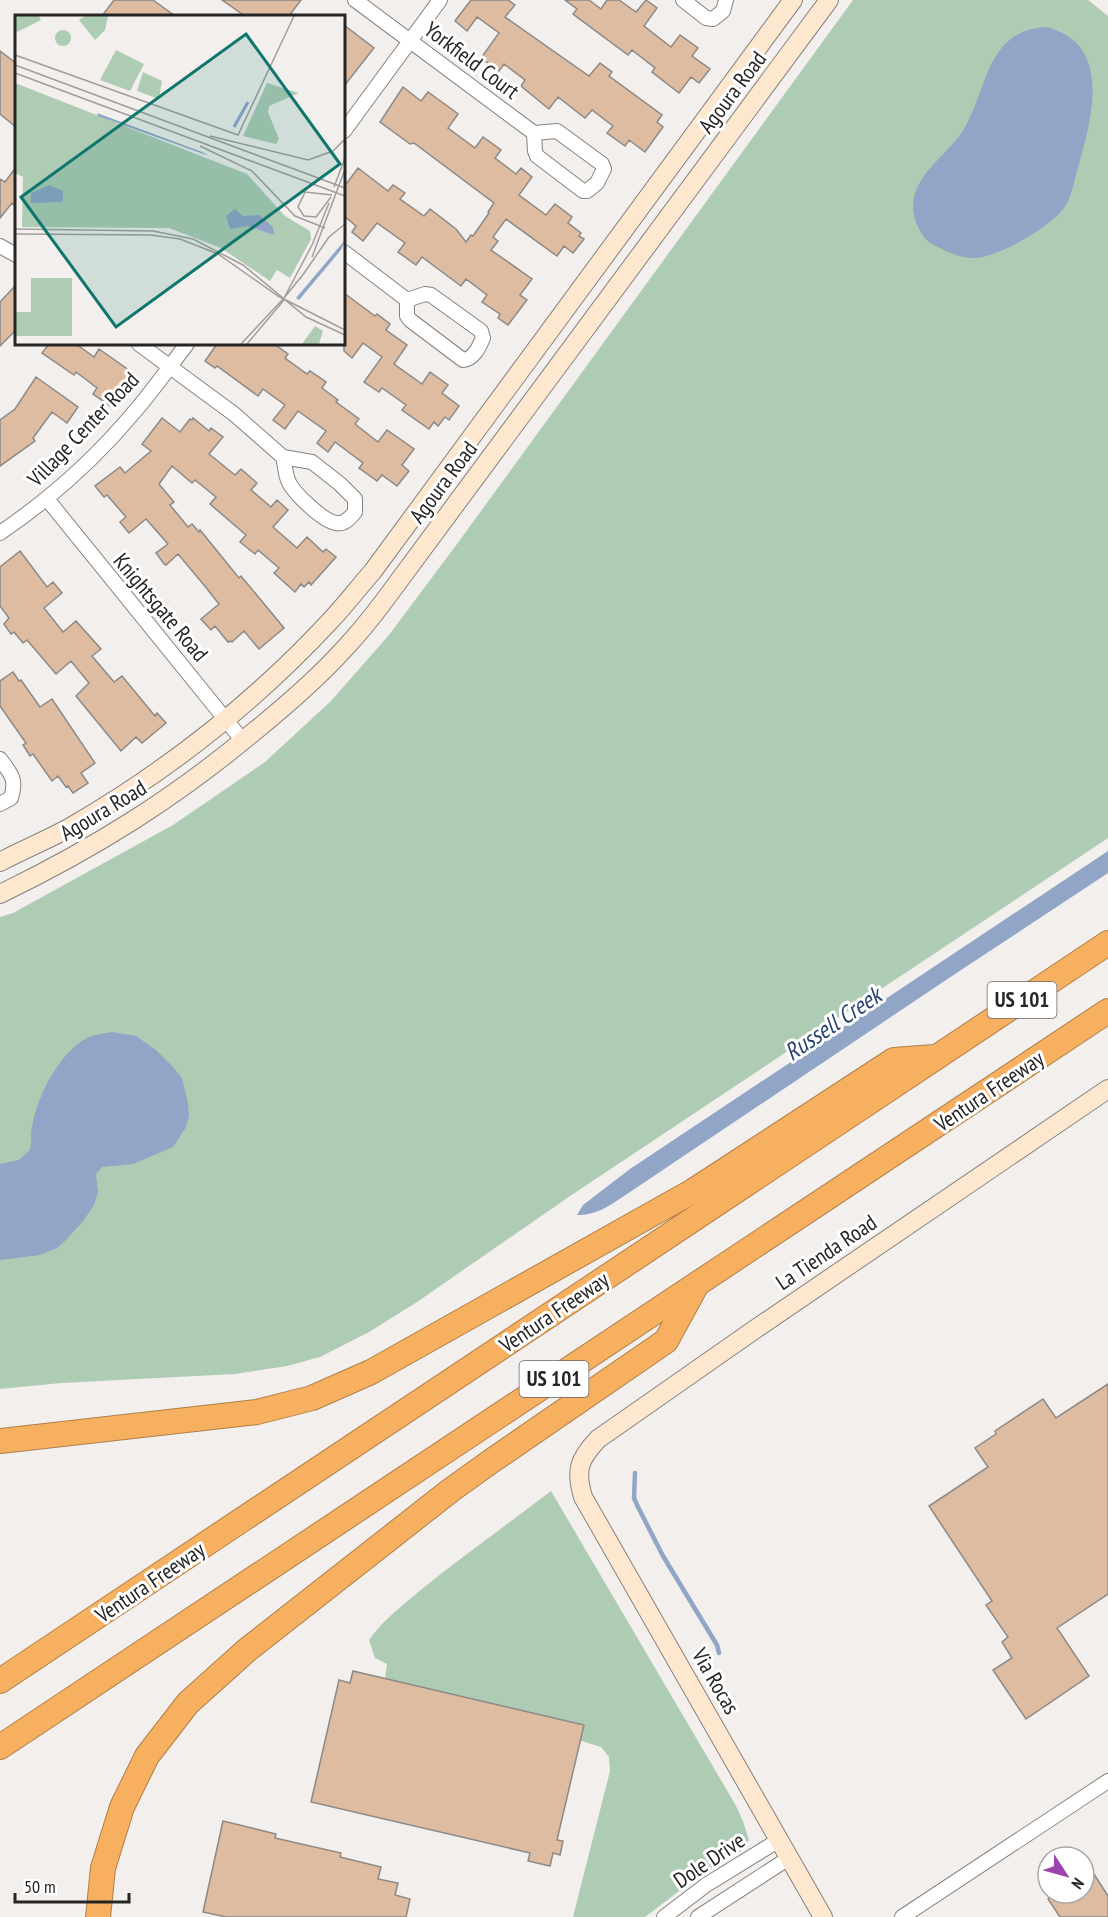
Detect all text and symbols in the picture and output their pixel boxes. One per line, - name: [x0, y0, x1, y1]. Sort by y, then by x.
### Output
- inset map: [15, 15, 345, 345]
- street label: Yorkfield Court: [419, 15, 525, 105]
- street label: Agoura Road: [692, 45, 772, 139]
- street label: Village Center Road: [21, 366, 145, 493]
- street label: Agoura Road: [403, 435, 483, 529]
- street label: Knightsgate Road: [108, 547, 214, 667]
- street label: Agoura Road: [55, 773, 151, 847]
- water label: Russell Creek: [778, 978, 889, 1067]
- road number: US 101: [988, 982, 1056, 1018]
- street label: Ventura Freeway: [928, 1044, 1050, 1138]
- street label: La Tienda Road: [770, 1208, 882, 1296]
- street label: Ventura Freeway: [493, 1265, 615, 1359]
- road number: US 101: [520, 1361, 588, 1397]
- street label: Ventura Freeway: [89, 1535, 211, 1629]
- street label: Via Rocas: [685, 1642, 746, 1719]
- street label: Dole Drive: [668, 1826, 750, 1894]
- north arrow: [1036, 1845, 1096, 1905]
- scale bar: [15, 1866, 129, 1904]
- text: N: [1068, 1874, 1089, 1893]
- text: 50 m: [24, 1875, 56, 1898]

